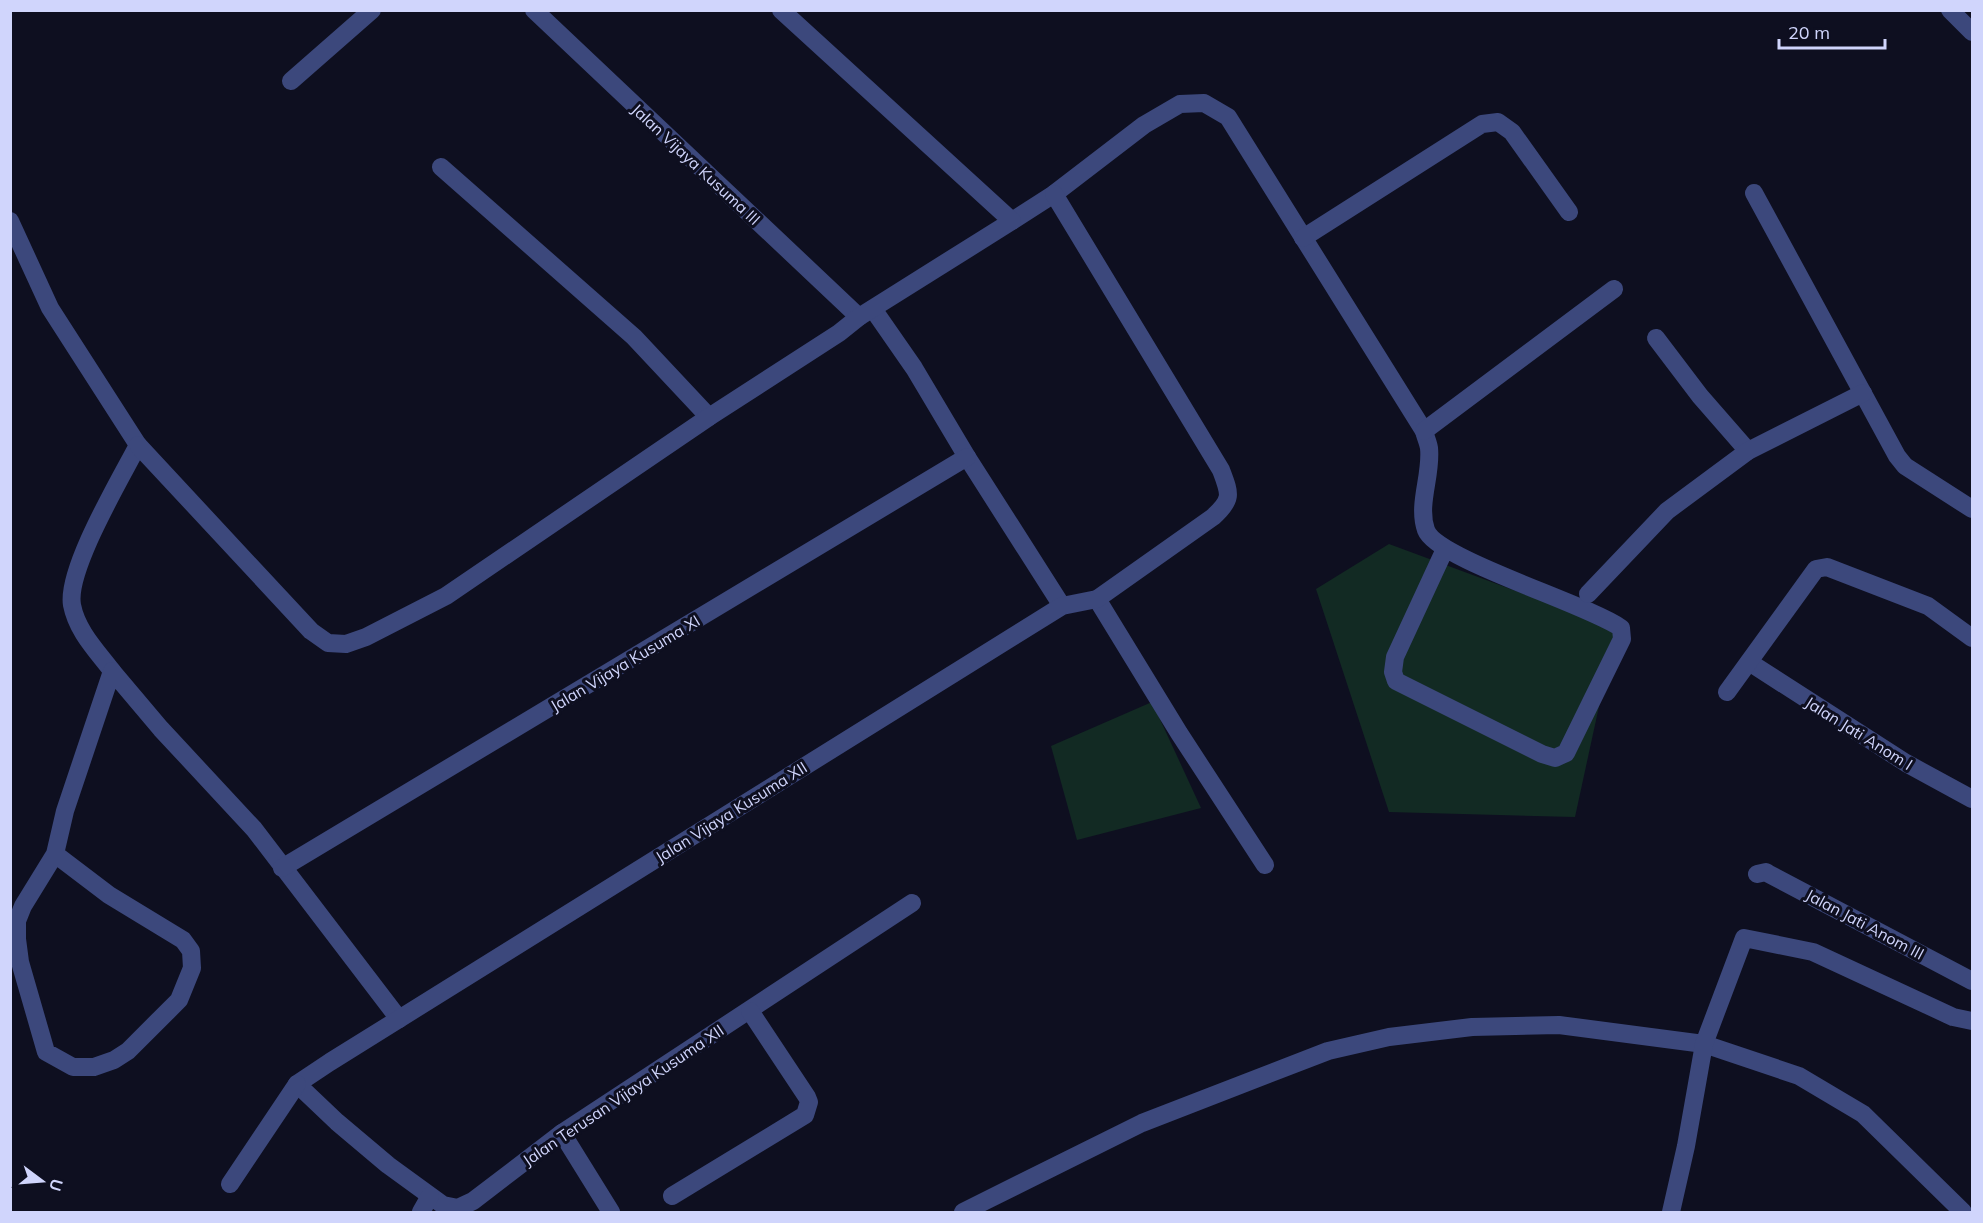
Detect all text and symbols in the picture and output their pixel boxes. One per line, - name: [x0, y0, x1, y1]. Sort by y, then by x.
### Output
- scale bar: [1779, 12, 1886, 50]
- text: 20 m: [1788, 21, 1830, 44]
- street label: Jalan Vijaya Kusuma III: [627, 99, 765, 229]
- street label: Jalan Vijaya Kusuma XI: [547, 610, 703, 716]
- street label: Jalan Jati Anom I: [1802, 692, 1916, 774]
- street label: Jalan Vijaya Kusuma XII: [651, 757, 811, 867]
- street label: Jalan Jati Anom III: [1802, 884, 1928, 964]
- street label: Jalan Terusan Vijaya Kusuma XII: [519, 1020, 727, 1170]
- north arrow: [12, 1151, 72, 1211]
- text: U: [45, 1177, 68, 1194]

